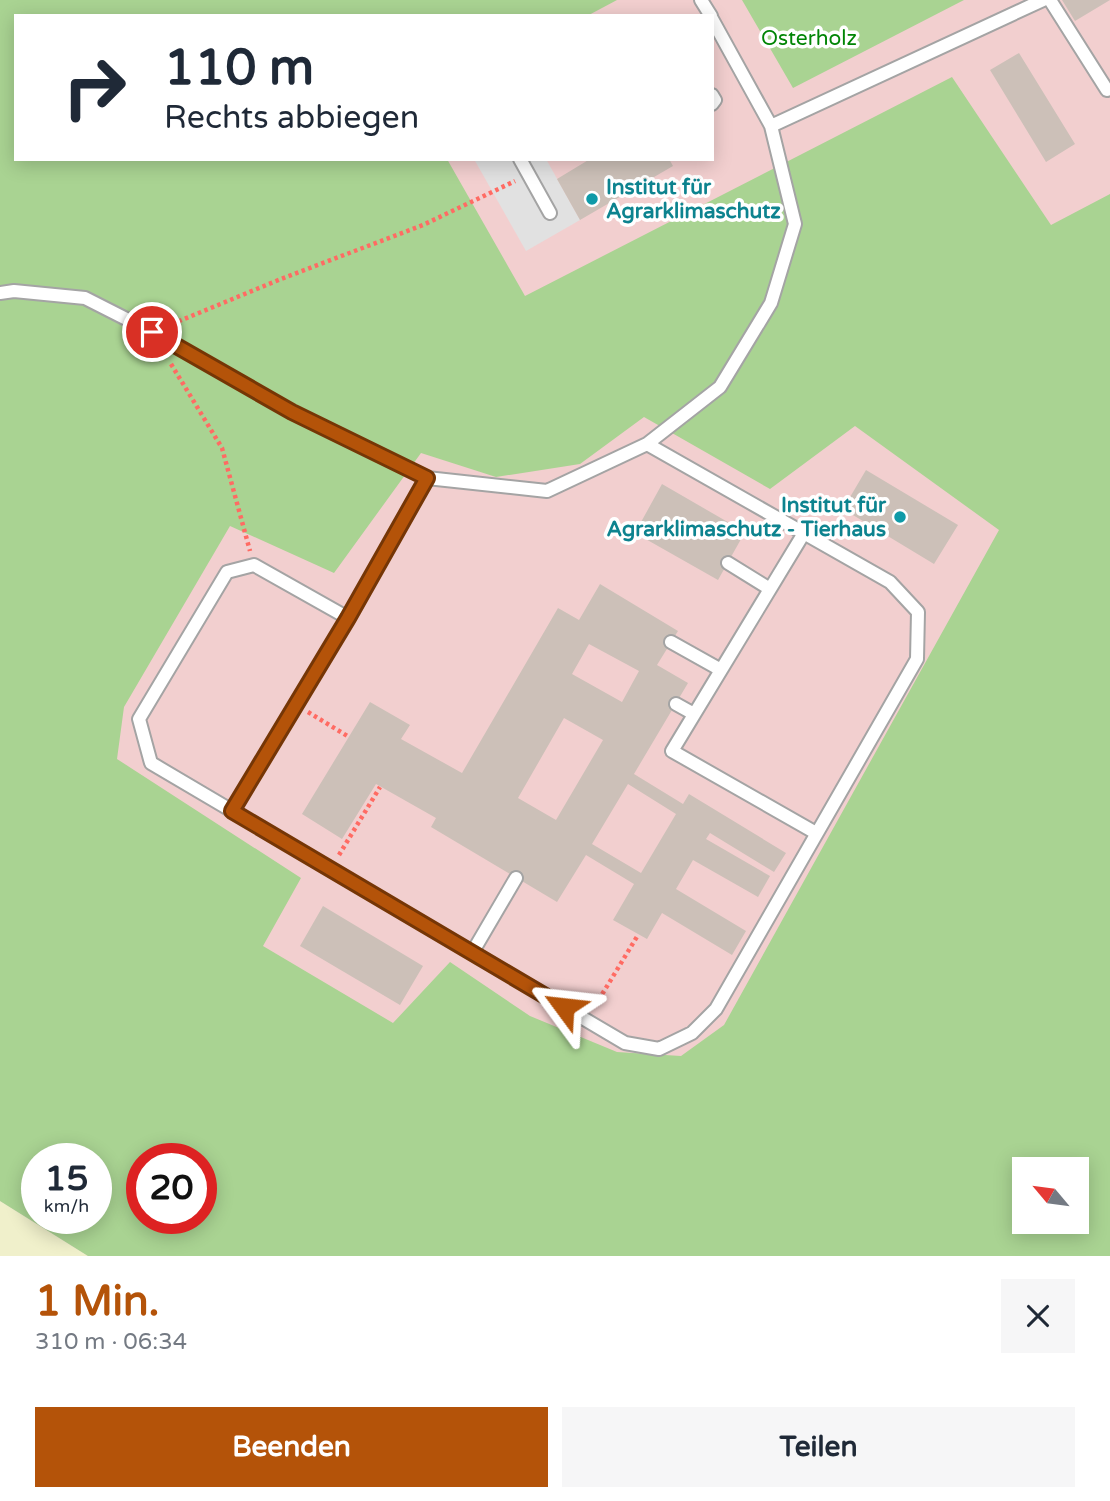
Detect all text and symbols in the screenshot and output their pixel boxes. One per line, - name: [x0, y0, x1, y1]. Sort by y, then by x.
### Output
- park label: Osterholz: [761, 26, 857, 51]
- text: 110 m: [164, 39, 314, 98]
- icon: right: [49, 42, 140, 133]
- text: Rechts abbiegen: [164, 99, 419, 137]
- place label: Institut für Agrarklimaschutz: [606, 175, 781, 224]
- marker: Institut für Agrarklimaschutz: [584, 191, 600, 207]
- pin: [122, 302, 182, 362]
- icon: arrive: [133, 313, 171, 351]
- place label: Institut für Agrarklimaschutz - Tierhaus: [607, 493, 887, 542]
- marker: Institut für Agrarklimaschutz - Tierhaus: [892, 509, 908, 525]
- position arrow: [527, 970, 601, 1044]
- speed limit sign: 20: [126, 1143, 217, 1234]
- north arrow: [1012, 1157, 1088, 1234]
- map controls: [1012, 1157, 1089, 1234]
- text: 15: [45, 1158, 88, 1200]
- text: km/h: [44, 1195, 89, 1217]
- text: 1 Min.: [35, 1276, 159, 1327]
- button: close: [1001, 1279, 1075, 1353]
- text: 310 m · 06:34: [35, 1328, 187, 1356]
- button: Beenden: [35, 1407, 548, 1487]
- button: Teilen: [562, 1407, 1075, 1487]

